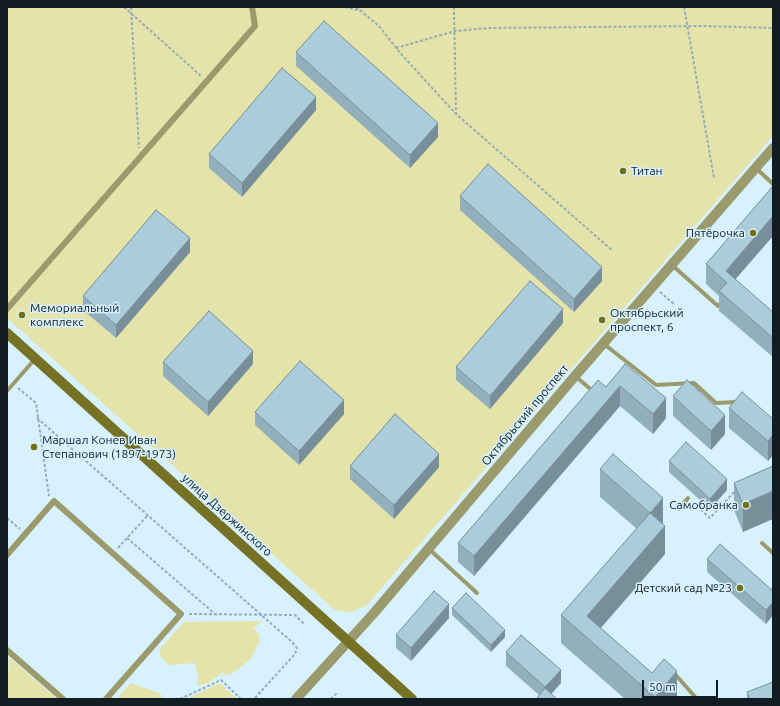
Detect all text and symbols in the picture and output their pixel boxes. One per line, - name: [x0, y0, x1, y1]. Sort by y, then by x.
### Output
- place label: Титан: [631, 164, 663, 178]
- marker: Титан: [618, 166, 628, 176]
- place label: Пятёрочка: [686, 226, 745, 240]
- marker: Пятёрочка: [748, 228, 758, 238]
- place label: Мемориальный комплекс: [30, 301, 119, 329]
- place label: Октябрьский проспект, 6: [610, 306, 684, 334]
- marker: Мемориальный комплекс: [17, 310, 27, 320]
- marker: Октябрьский проспект, 6: [597, 315, 607, 325]
- street label: Октябрьский проспект: [478, 361, 572, 469]
- place label: Маршал Конев Иван Степанович (1897-1973): [42, 433, 176, 461]
- marker: Маршал Конев Иван Степанович (1897-1973): [29, 442, 39, 452]
- street label: улица Дзержинского: [179, 471, 275, 559]
- place label: Самобранка: [669, 498, 738, 512]
- marker: Самобранка: [741, 500, 751, 510]
- place label: Детский сад №23: [635, 581, 732, 595]
- marker: Детский сад №23: [735, 583, 745, 593]
- scale bar: [644, 672, 720, 698]
- text: 50 m: [649, 680, 676, 693]

